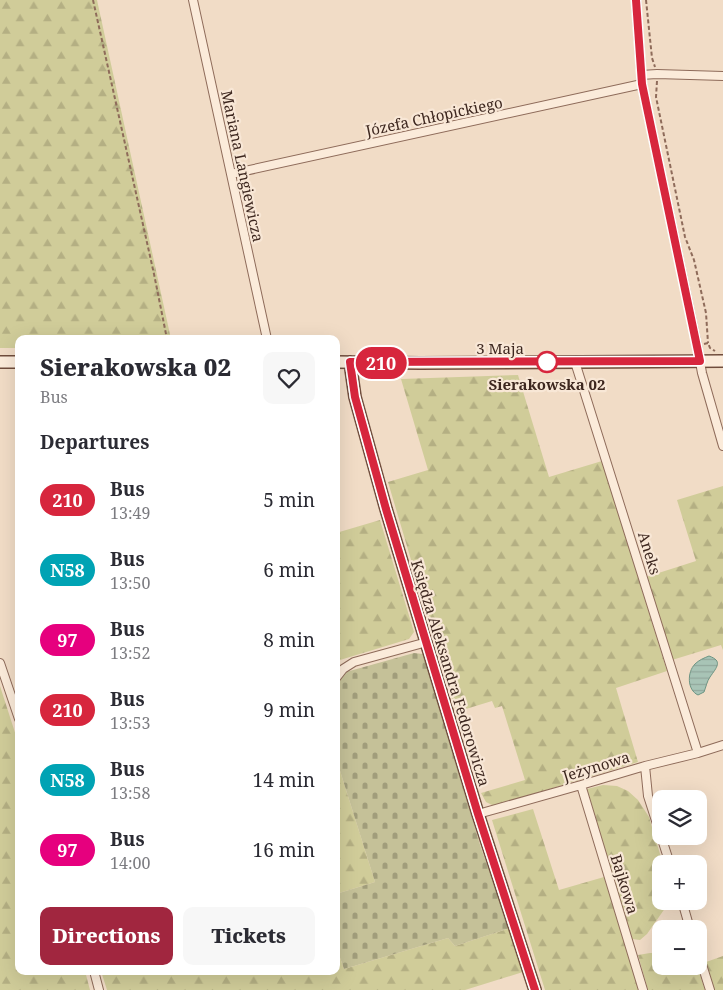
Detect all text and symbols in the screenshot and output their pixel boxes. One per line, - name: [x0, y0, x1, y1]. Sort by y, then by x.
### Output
- street label: Mariana Langiewicza: [217, 88, 269, 244]
- street label: Józefa Chłopickiego: [363, 92, 504, 140]
- street label: 3 Maja: [476, 338, 524, 358]
- line badge: 210: [352, 347, 410, 379]
- text: Sierakowska 02: [40, 350, 231, 383]
- text: 210: [366, 351, 396, 375]
- marker: Sierakowska 02: [536, 351, 558, 373]
- button: heart: [263, 352, 315, 404]
- place label: Sierakowska 02: [488, 374, 606, 394]
- text: Bus: [40, 386, 68, 408]
- text: Departures: [40, 429, 149, 455]
- text: Bus: [110, 476, 145, 502]
- text: 5 min: [263, 487, 315, 513]
- text: 210: [52, 488, 83, 512]
- text: 13:49: [110, 502, 150, 524]
- street label: Aneks: [634, 529, 666, 577]
- text: Bus: [110, 546, 145, 572]
- text: 6 min: [263, 557, 315, 583]
- street label: Księdza Aleksandra Fedorowicza: [407, 557, 495, 789]
- text: N58: [50, 558, 85, 582]
- text: 13:50: [110, 572, 150, 594]
- text: Bus: [110, 616, 145, 642]
- text: 8 min: [263, 627, 315, 653]
- text: 97: [57, 628, 78, 652]
- text: 13:52: [110, 642, 150, 664]
- text: Bus: [110, 686, 145, 712]
- text: 9 min: [263, 697, 315, 723]
- text: 210: [52, 698, 83, 722]
- text: 13:53: [110, 712, 150, 734]
- street label: Jeżynowa: [559, 746, 632, 786]
- text: Bus: [110, 756, 145, 782]
- text: 14 min: [253, 767, 315, 793]
- text: N58: [50, 768, 85, 792]
- text: 13:58: [110, 782, 150, 804]
- map controls: [652, 790, 707, 975]
- button: layers: [652, 790, 707, 845]
- text: Bus: [110, 826, 145, 852]
- text: 16 min: [253, 837, 315, 863]
- text: 97: [57, 838, 78, 862]
- text: 14:00: [110, 852, 150, 874]
- street label: Bajkowa: [606, 852, 644, 916]
- button: +: [652, 855, 707, 910]
- button: Directions: [40, 907, 173, 965]
- button: Tickets: [183, 907, 315, 965]
- button: −: [652, 920, 707, 975]

